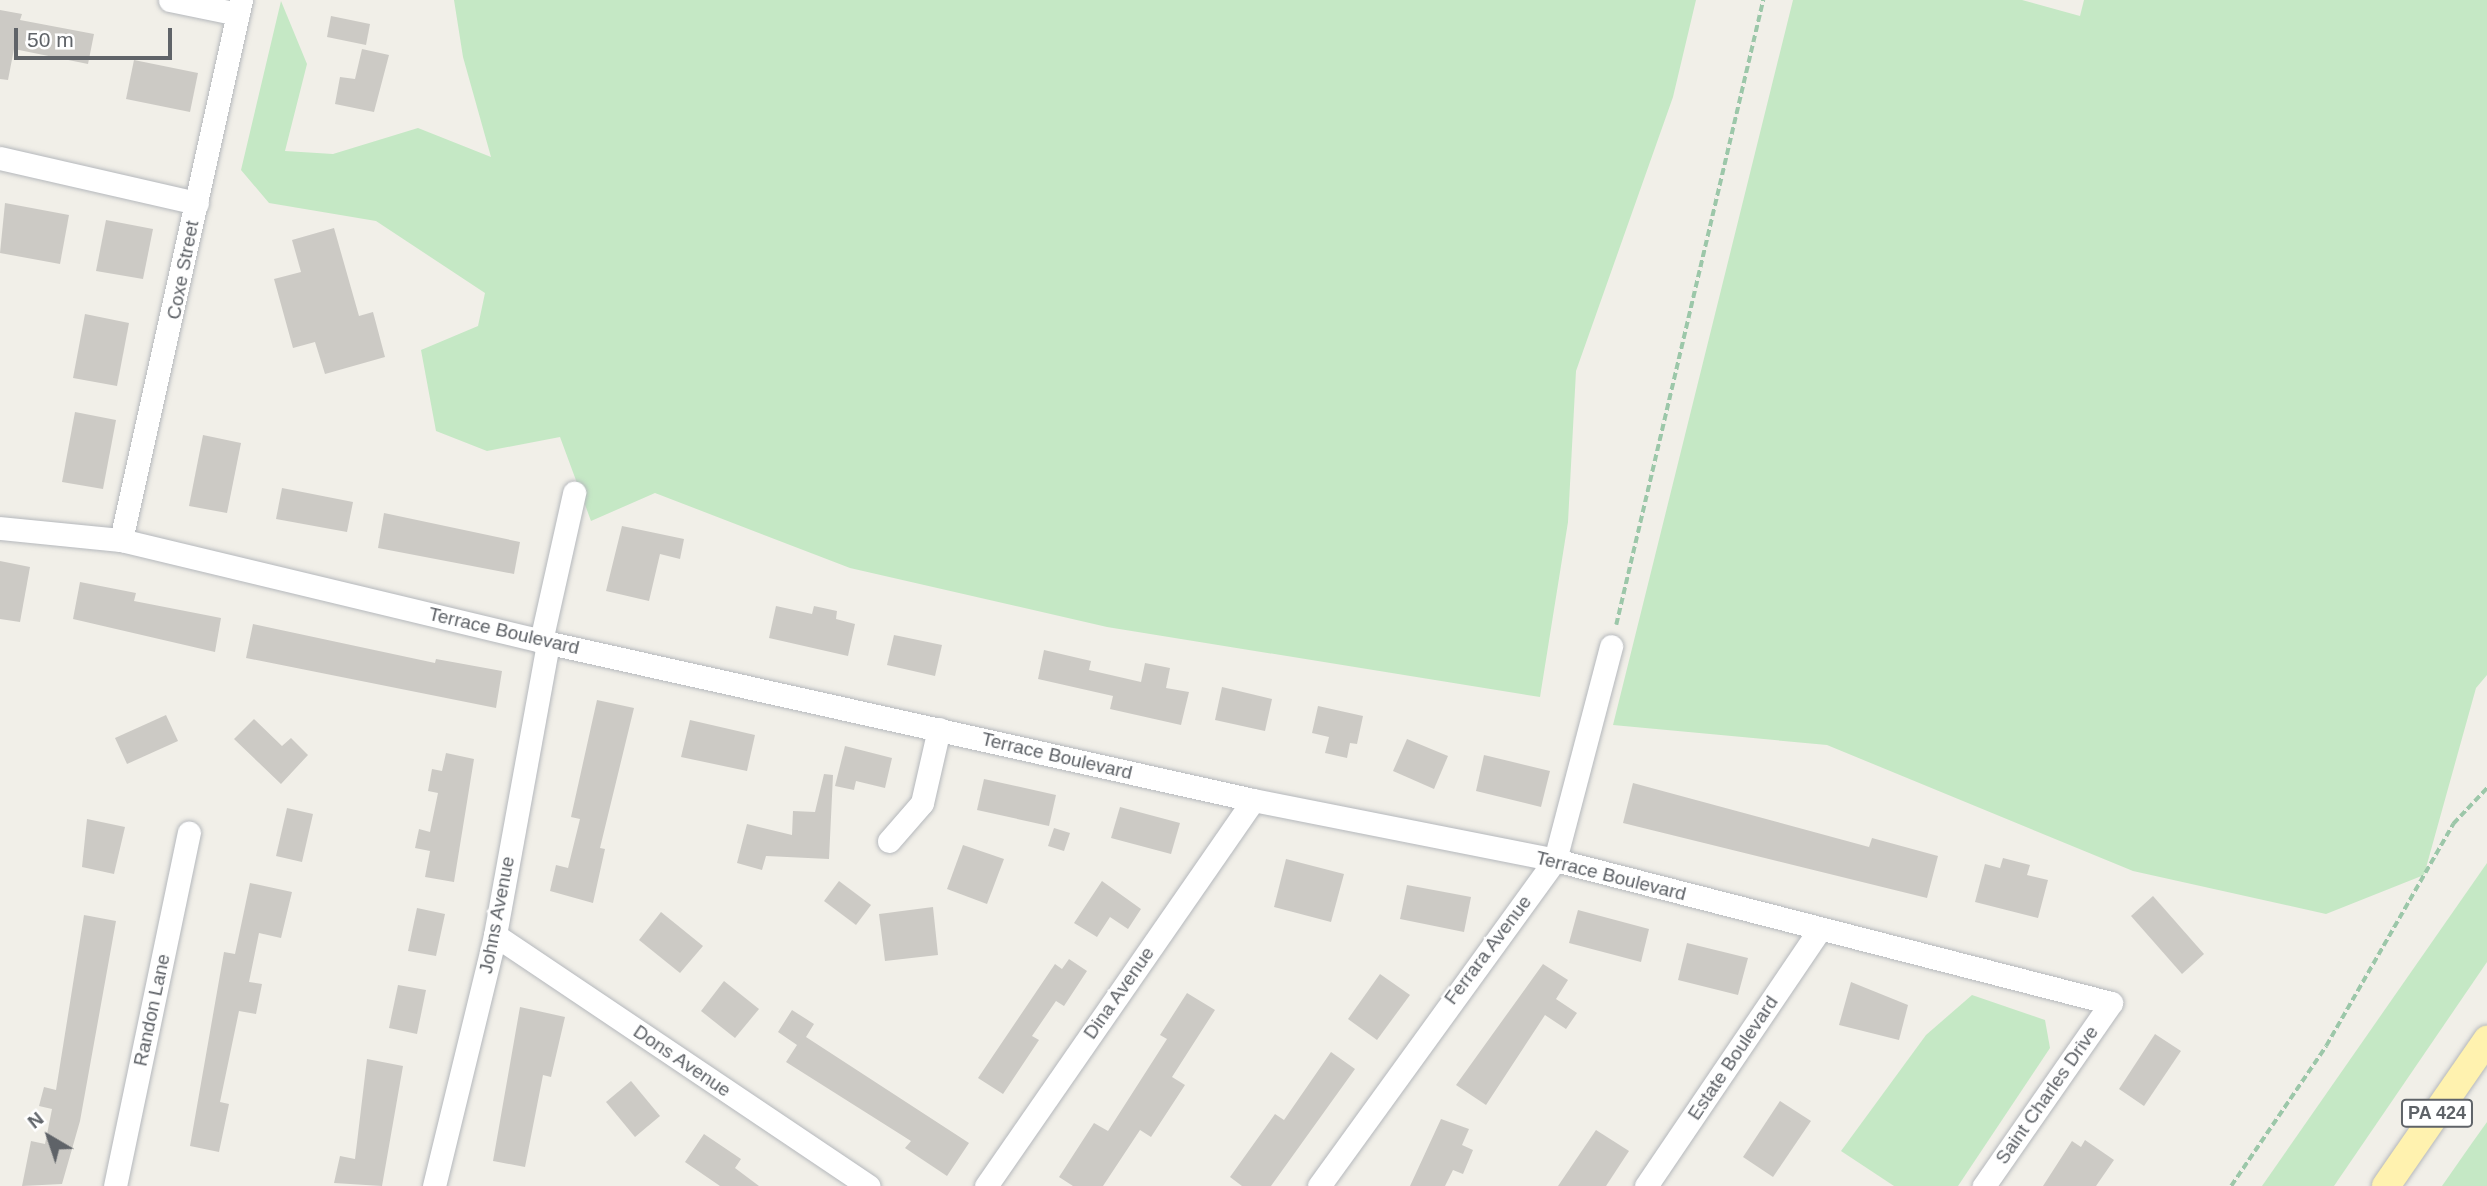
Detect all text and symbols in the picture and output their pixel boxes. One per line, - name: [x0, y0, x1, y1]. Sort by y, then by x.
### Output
- scale bar: [18, 14, 175, 58]
- text: 50 m: [27, 28, 74, 51]
- street label: Coxe Street: [162, 219, 204, 321]
- street label: Terrace Boulevard: [426, 603, 582, 659]
- street label: Terrace Boulevard: [979, 728, 1135, 784]
- street label: Terrace Boulevard: [1533, 846, 1689, 906]
- street label: Johns Avenue: [474, 854, 520, 976]
- street label: Ferrara Avenue: [1439, 891, 1537, 1009]
- street label: Dina Avenue: [1079, 942, 1159, 1044]
- street label: Randon Lane: [129, 952, 175, 1068]
- street label: Estate Boulevard: [1683, 992, 1783, 1124]
- street label: Dons Avenue: [628, 1020, 736, 1102]
- street label: Saint Charles Drive: [1991, 1021, 2103, 1169]
- road number: PA 424: [2400, 1098, 2474, 1128]
- north arrow: [14, 1102, 84, 1172]
- text: N: [24, 1108, 47, 1133]

